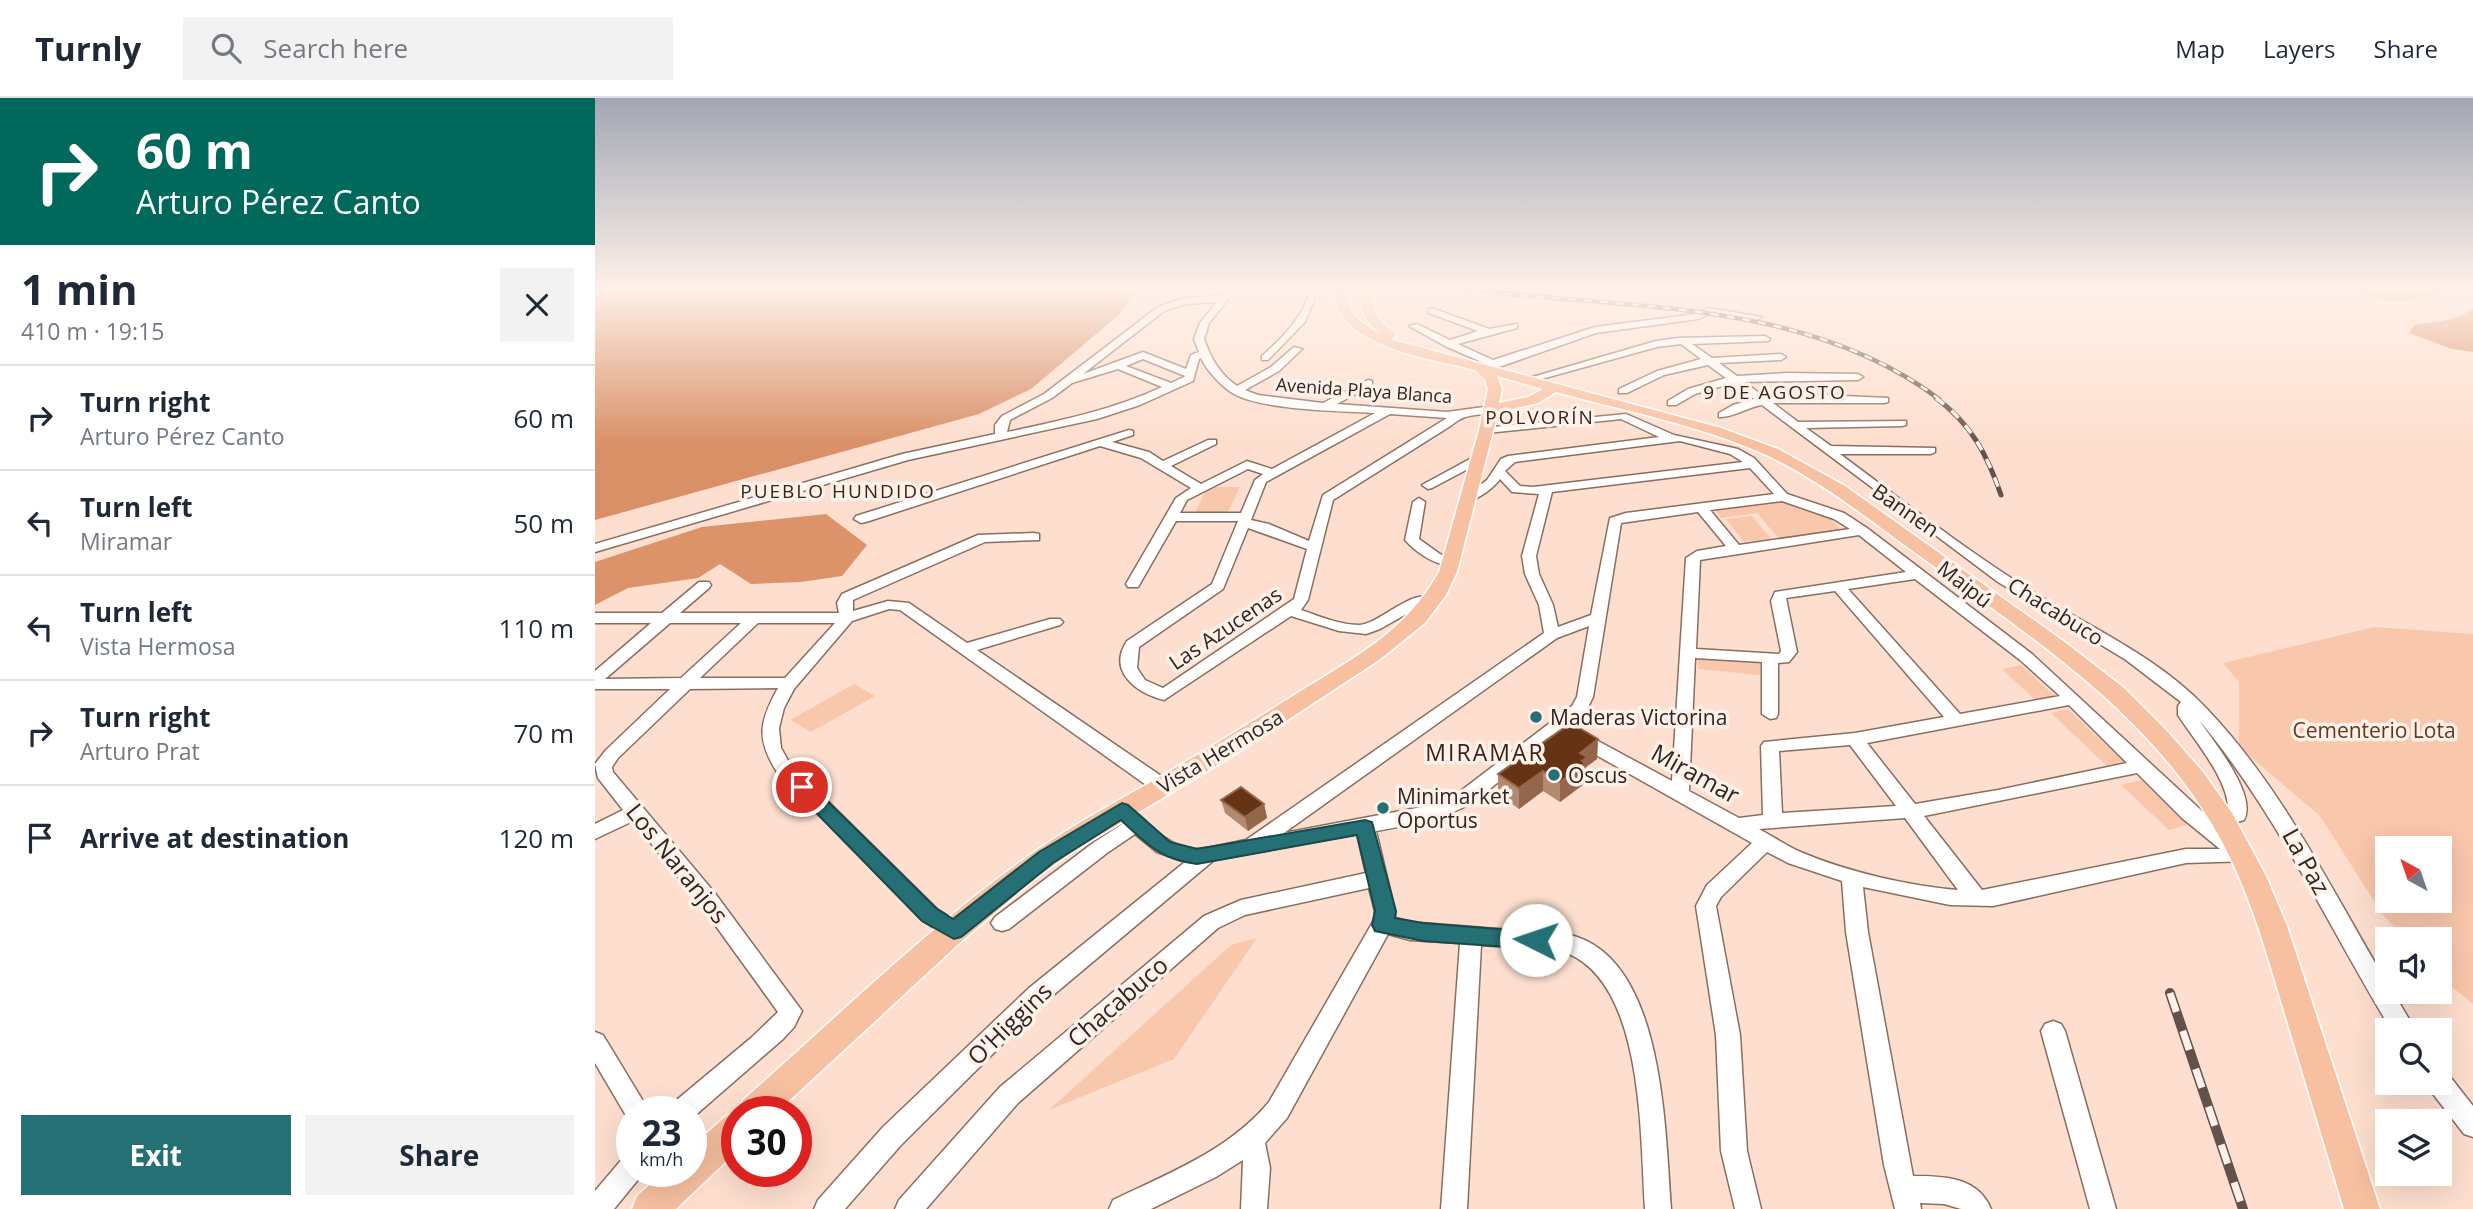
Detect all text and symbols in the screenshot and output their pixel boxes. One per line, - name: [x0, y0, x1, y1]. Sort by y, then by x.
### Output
- search box: [183, 17, 673, 80]
- text: Turnly: [35, 26, 141, 71]
- icon: search: [207, 29, 245, 67]
- text: Search here: [263, 30, 408, 66]
- text: Map: [2175, 32, 2225, 65]
- text: Layers: [2263, 32, 2336, 65]
- text: Share: [2374, 32, 2438, 65]
- text: 60 m: [136, 117, 253, 183]
- icon: right: [21, 126, 112, 217]
- text: Arturo Pérez Canto: [136, 180, 421, 223]
- text: 1 min: [21, 260, 138, 317]
- button: close: [500, 268, 574, 342]
- text: 410 m · 19:15: [21, 315, 164, 347]
- street label: Avenida Playa Blanca: [1275, 372, 1453, 408]
- district label: 9 DE AGOSTO: [1703, 379, 1847, 405]
- text: Turn right: [80, 384, 211, 420]
- icon: right: [21, 399, 59, 437]
- text: 60 m: [513, 400, 574, 436]
- district label: POLVORÍN: [1485, 404, 1595, 430]
- text: Arturo Pérez Canto: [80, 420, 285, 452]
- street label: Bannen: [1867, 477, 1945, 543]
- district label: PUEBLO HUNDIDO: [740, 478, 936, 504]
- text: Turn left: [80, 489, 192, 525]
- icon: left: [21, 504, 59, 542]
- text: 50 m: [513, 505, 574, 541]
- text: Miramar: [80, 525, 172, 557]
- street label: Maipú: [1932, 554, 1998, 614]
- street label: Chacabuco: [2003, 571, 2109, 651]
- street label: Las Azucenas: [1163, 580, 1287, 676]
- text: Turn left: [80, 594, 192, 630]
- icon: left: [21, 609, 59, 647]
- text: 110 m: [499, 610, 574, 646]
- text: Vista Hermosa: [80, 630, 236, 662]
- text: Turn right: [80, 699, 211, 735]
- street label: Vista Hermosa: [1152, 702, 1288, 800]
- place label: Maderas Victorina: [1550, 703, 1727, 731]
- marker: Maderas Victorina: [1528, 709, 1544, 725]
- icon: right: [21, 714, 59, 752]
- text: 70 m: [513, 715, 574, 751]
- park label: Cementerio Lota: [2292, 716, 2456, 744]
- text: Arturo Prat: [80, 735, 200, 767]
- street label: Miramar: [1646, 735, 1746, 811]
- district label: MIRAMAR: [1425, 736, 1545, 768]
- pin: [772, 757, 832, 817]
- place label: Oscus: [1568, 761, 1627, 789]
- marker: Oscus: [1546, 767, 1562, 783]
- icon: arrive: [783, 768, 821, 806]
- place label: Minimarket Oportus: [1397, 782, 1509, 834]
- street label: Los Naranjos: [619, 796, 737, 930]
- marker: Minimarket Oportus: [1375, 800, 1391, 816]
- icon: arrive: [21, 819, 59, 857]
- text: Arrive at destination: [80, 820, 349, 856]
- text: 120 m: [499, 820, 574, 856]
- street label: La Paz: [2275, 822, 2339, 900]
- north arrow: [2375, 836, 2452, 914]
- map controls: [2375, 836, 2452, 1186]
- position arrow: [1499, 903, 1573, 977]
- button: sound: [2375, 927, 2452, 1004]
- street label: Chacabuco: [1060, 948, 1174, 1054]
- street label: O'Higgins: [959, 974, 1059, 1072]
- button: search: [2375, 1018, 2452, 1095]
- speed limit sign: 30: [721, 1096, 812, 1187]
- text: 23: [641, 1109, 682, 1156]
- button: layers: [2375, 1109, 2452, 1186]
- button: Exit: [21, 1115, 291, 1195]
- button: Share: [305, 1115, 574, 1195]
- text: km/h: [640, 1147, 683, 1171]

